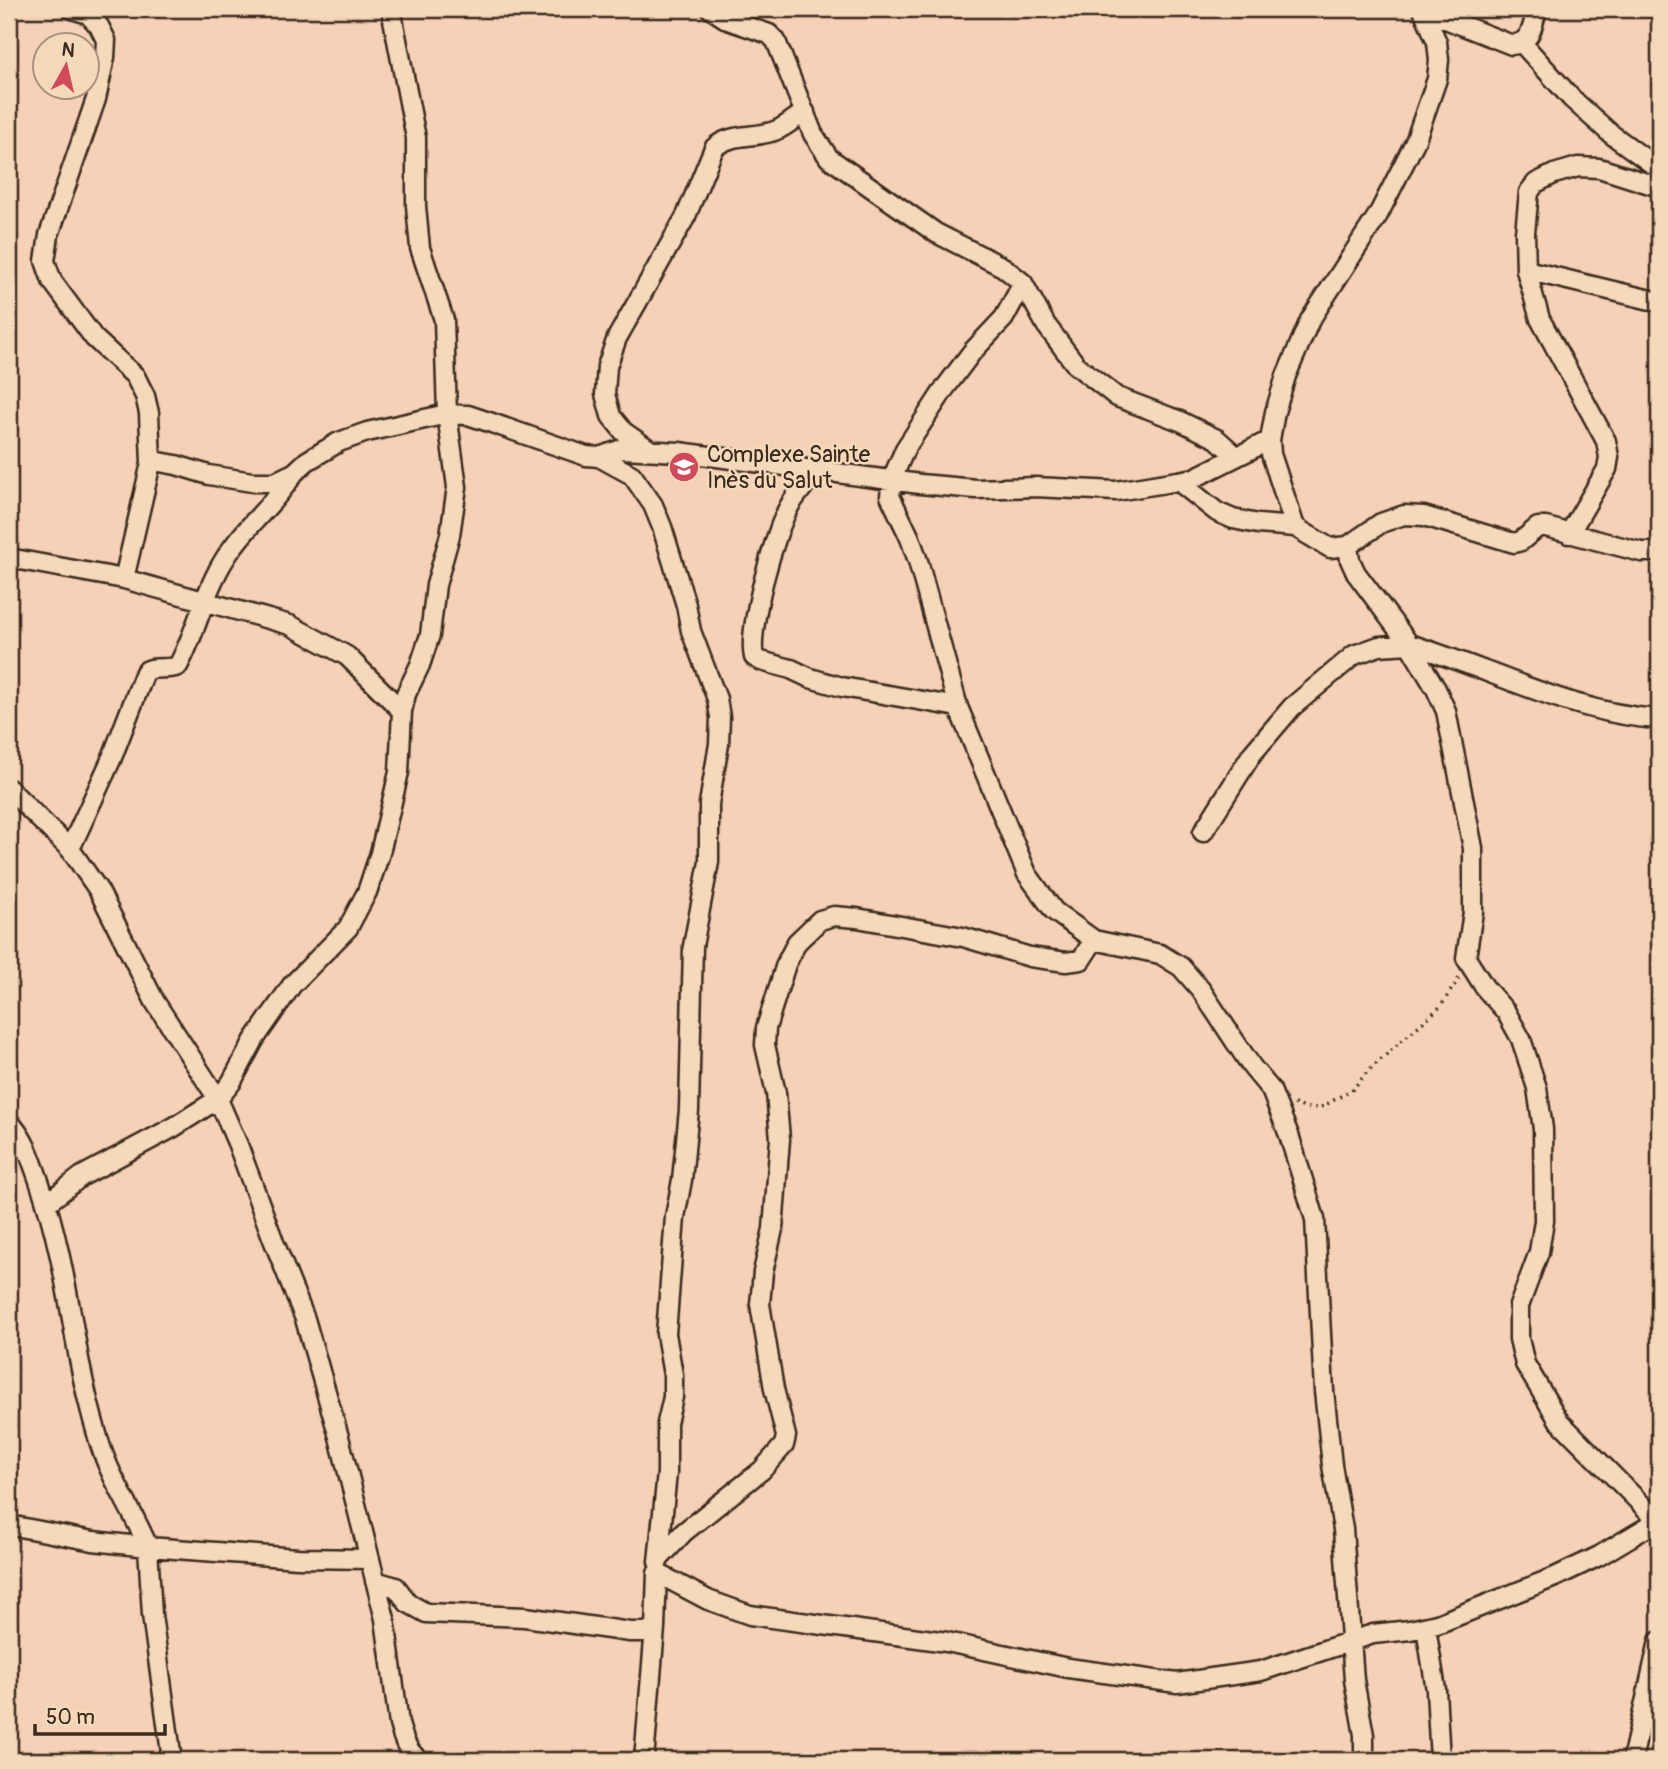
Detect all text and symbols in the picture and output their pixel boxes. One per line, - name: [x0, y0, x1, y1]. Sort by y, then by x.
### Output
- north arrow: [32, 32, 102, 102]
- text: N: [60, 37, 76, 63]
- place label: Complexe Sainte Inès du Salut: [707, 440, 871, 495]
- school or university icon: Complexe Sainte Inès du Salut: [667, 450, 701, 484]
- scale bar: [35, 1692, 164, 1736]
- text: 50 m: [46, 1704, 95, 1731]

